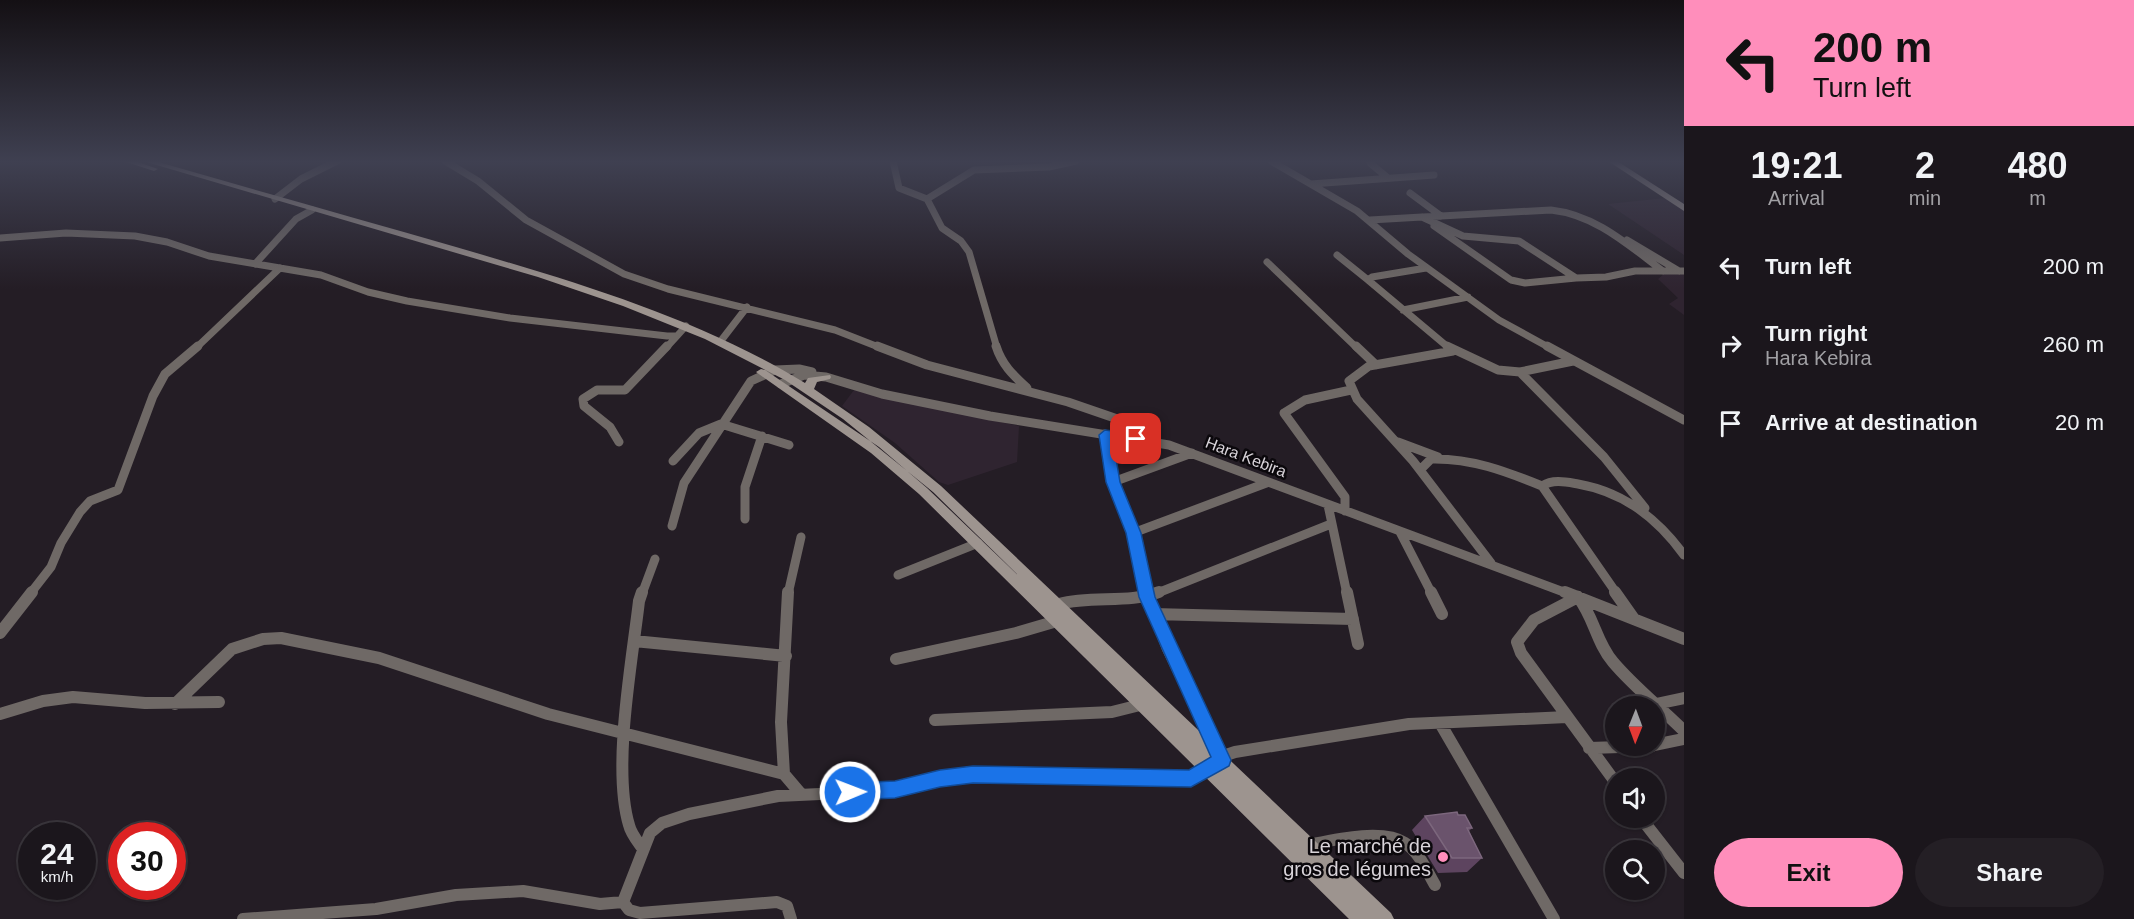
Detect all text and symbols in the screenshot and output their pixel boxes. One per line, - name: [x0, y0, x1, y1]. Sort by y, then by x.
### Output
- icon: left: [1714, 24, 1792, 102]
- text: 200 m: [1813, 24, 1932, 71]
- text: Turn left: [1813, 73, 1911, 103]
- text: 19:21: [1750, 145, 1842, 186]
- text: 2: [1915, 145, 1935, 186]
- text: 480: [2007, 145, 2068, 186]
- text: Arrival: [1768, 187, 1825, 209]
- text: min: [1909, 187, 1941, 209]
- text: m: [2029, 187, 2046, 209]
- icon: left: [1714, 251, 1747, 284]
- text: Turn left: [1765, 254, 1851, 279]
- text: 200 m: [2043, 254, 2104, 279]
- text: Turn right: [1765, 321, 1867, 346]
- icon: right: [1714, 329, 1747, 362]
- text: 260 m: [2043, 332, 2104, 357]
- text: Hara Kebira: [1765, 347, 1872, 369]
- icon: arrive: [1714, 407, 1747, 440]
- text: Arrive at destination: [1765, 410, 1978, 435]
- text: 20 m: [2055, 410, 2104, 435]
- pin: [1110, 413, 1161, 464]
- icon: arrive: [1119, 422, 1152, 455]
- street label: Hara Kebira: [1203, 434, 1289, 480]
- north arrow: [1605, 696, 1665, 756]
- map controls: [1605, 696, 1665, 900]
- position arrow: [818, 760, 882, 824]
- button: sound: [1605, 768, 1665, 828]
- speed limit sign: 30: [108, 822, 186, 900]
- place label: Le marché de gros de légumes: [1283, 835, 1431, 880]
- text: 24: [40, 837, 74, 870]
- button: Exit: [1714, 838, 1903, 907]
- button: Share: [1915, 838, 2104, 907]
- button: search: [1605, 840, 1665, 900]
- marker: Le marché de gros de légumes: [1436, 850, 1450, 864]
- text: km/h: [41, 868, 73, 885]

